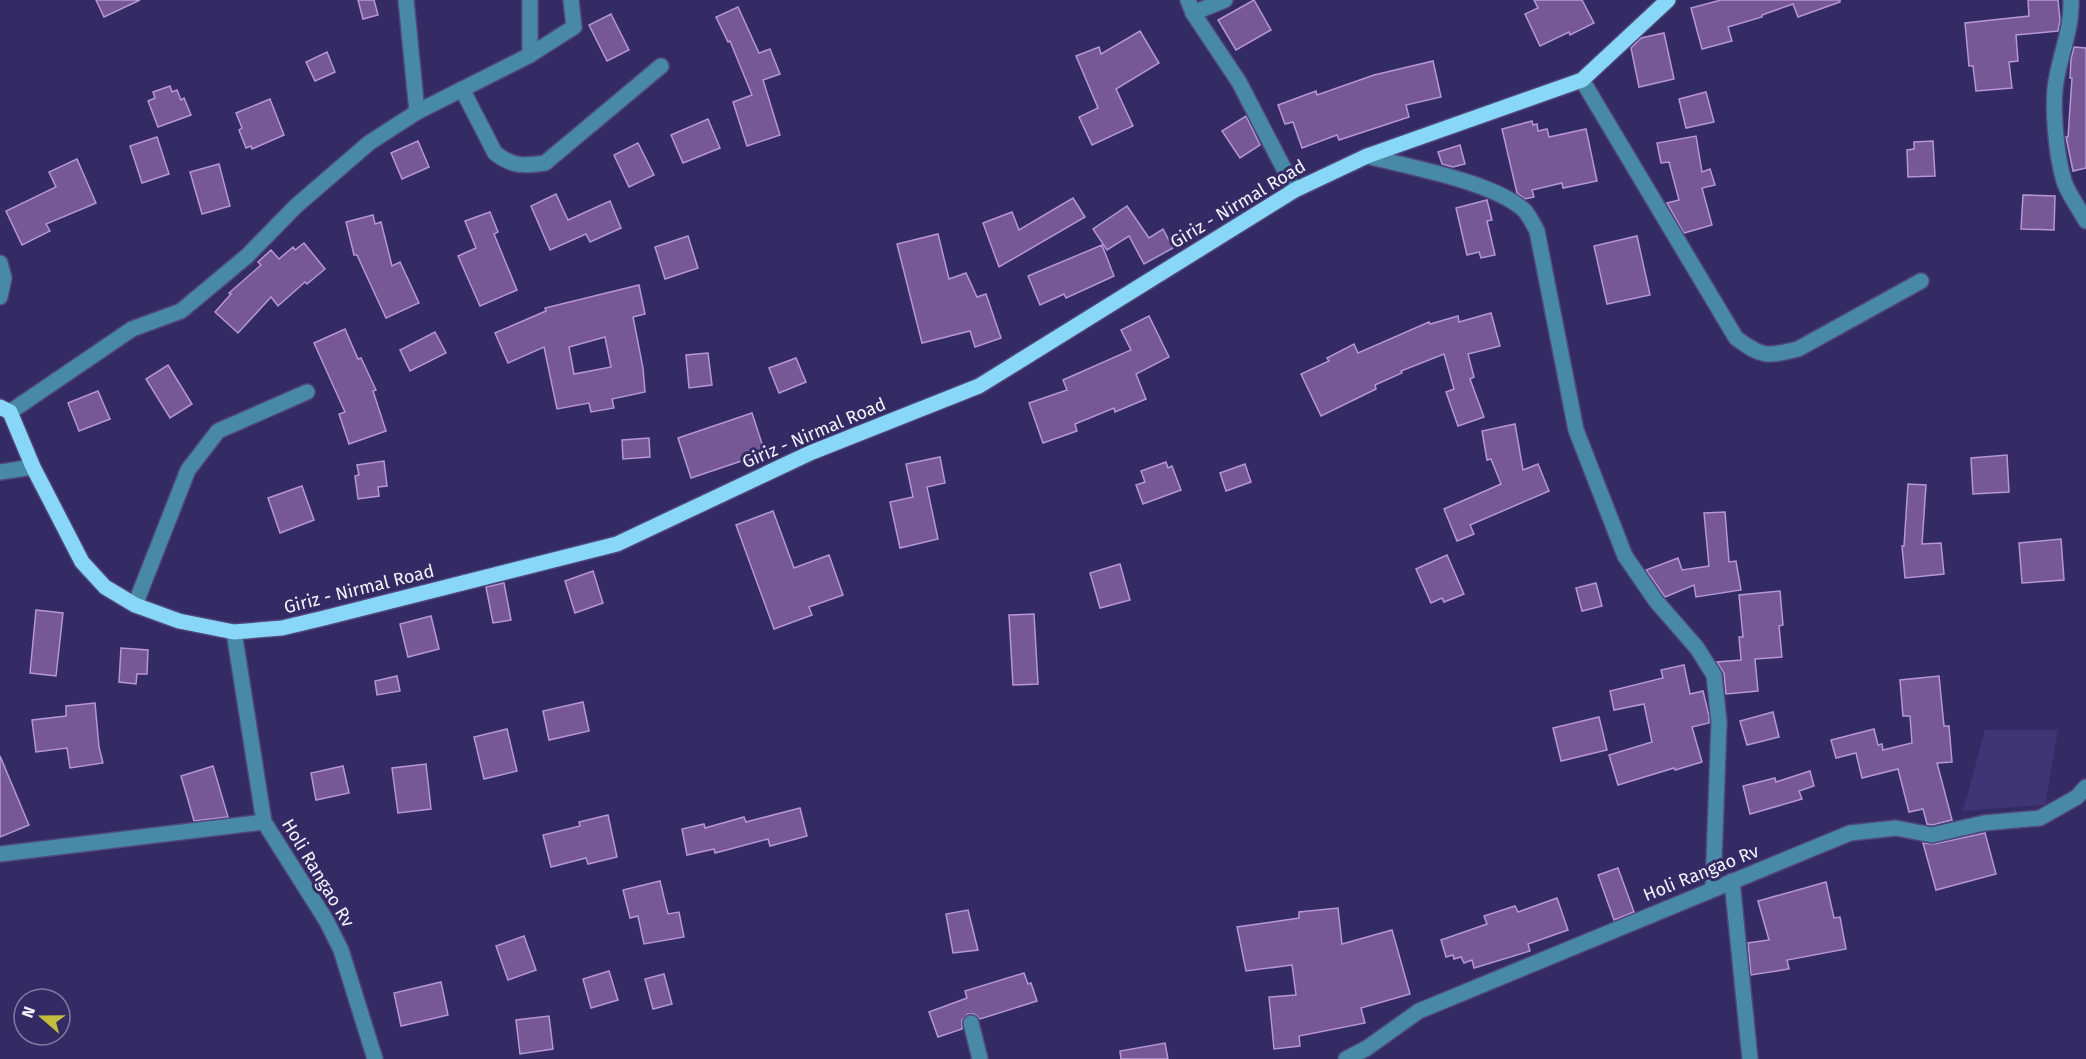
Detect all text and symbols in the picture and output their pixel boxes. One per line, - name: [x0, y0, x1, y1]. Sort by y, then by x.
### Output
- street label: Giriz - Nirmal Road: [1166, 155, 1310, 253]
- street label: Giriz - Nirmal Road: [739, 393, 889, 473]
- street label: Giriz - Nirmal Road: [282, 560, 436, 618]
- street label: Holi Rangao Rv: [277, 815, 359, 931]
- street label: Holi Rangao Rv: [1640, 840, 1762, 906]
- north arrow: [12, 987, 72, 1047]
- text: N: [18, 1004, 39, 1020]

